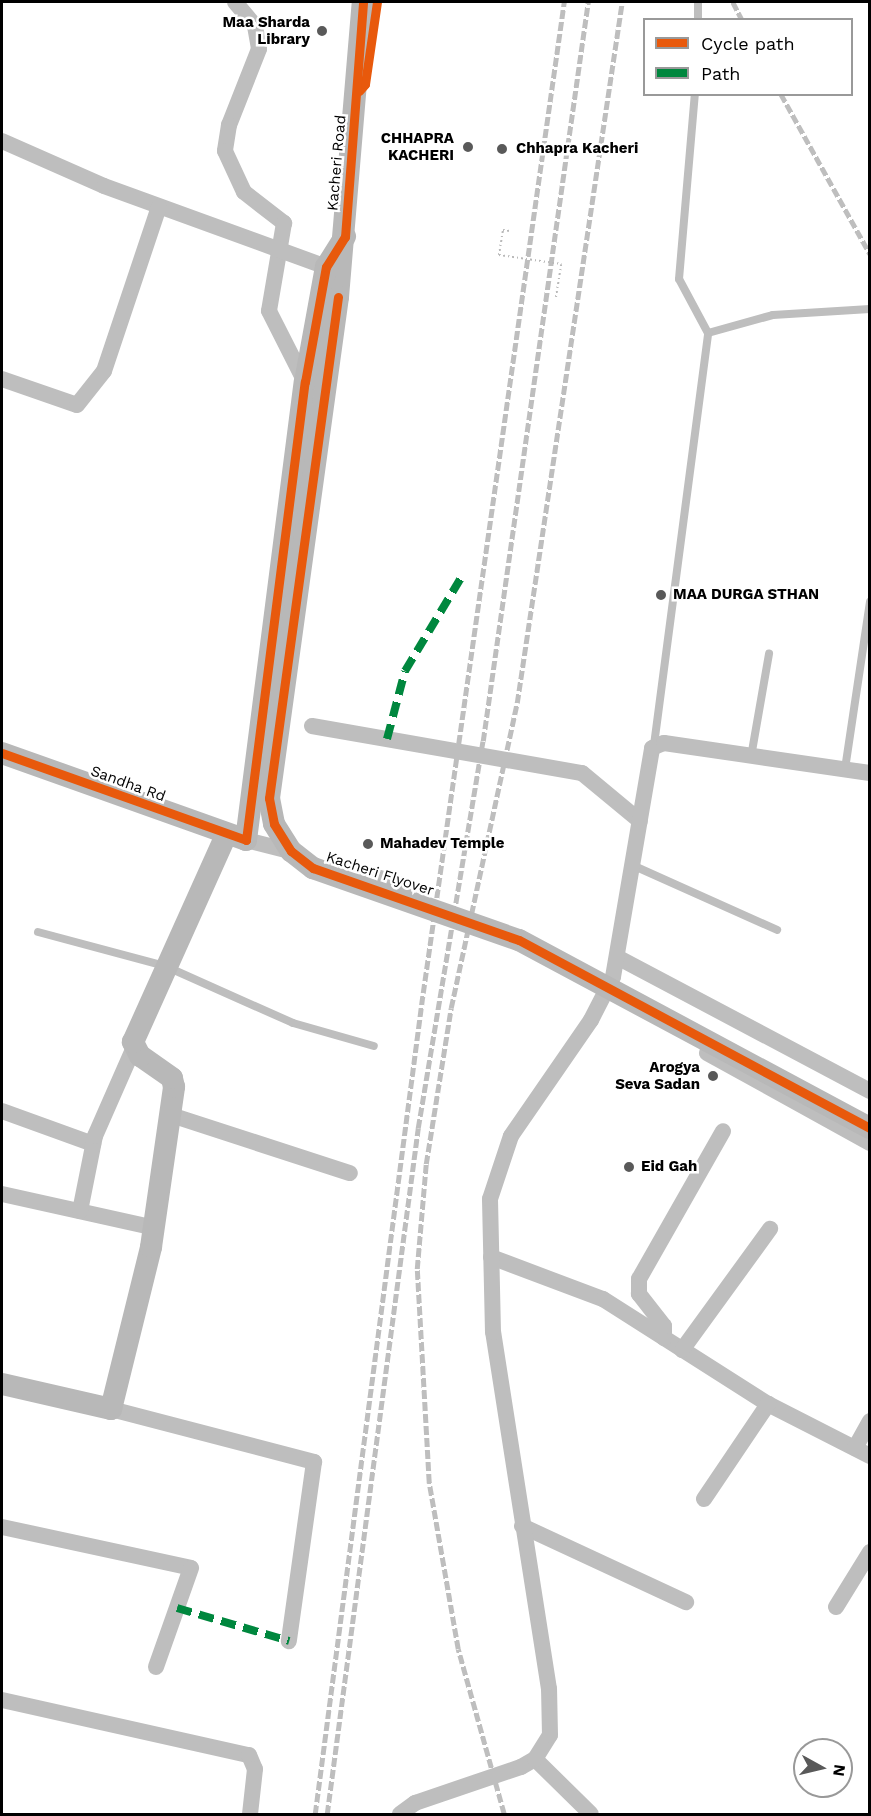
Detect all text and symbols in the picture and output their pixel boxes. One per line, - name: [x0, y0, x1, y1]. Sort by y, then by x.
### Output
- place label: Maa Sharda Library: [222, 13, 310, 48]
- legend: [643, 18, 853, 96]
- marker: Maa Sharda Library: [315, 24, 329, 38]
- text: Cycle path: [701, 33, 795, 54]
- text: Path: [701, 63, 741, 84]
- street label: Kacheri Road: [324, 114, 350, 212]
- place label: CHHAPRA KACHERI: [381, 129, 454, 164]
- marker: CHHAPRA KACHERI: [459, 138, 477, 156]
- marker: Chhapra Kacheri: [493, 140, 511, 158]
- place label: Chhapra Kacheri: [516, 140, 638, 158]
- place label: MAA DURGA STHAN: [673, 586, 820, 604]
- marker: MAA DURGA STHAN: [654, 588, 668, 602]
- street label: Sandha Rd: [88, 762, 168, 806]
- place label: Mahadev Temple: [380, 835, 505, 853]
- marker: Mahadev Temple: [361, 837, 375, 851]
- street label: Kacheri Flyover: [324, 848, 436, 900]
- place label: Arogya Seva Sadan: [615, 1058, 700, 1093]
- marker: Arogya Seva Sadan: [704, 1067, 722, 1085]
- place label: Eid Gah: [641, 1158, 697, 1176]
- marker: Eid Gah: [622, 1160, 636, 1174]
- north arrow: [793, 1738, 853, 1798]
- text: N: [829, 1763, 850, 1777]

